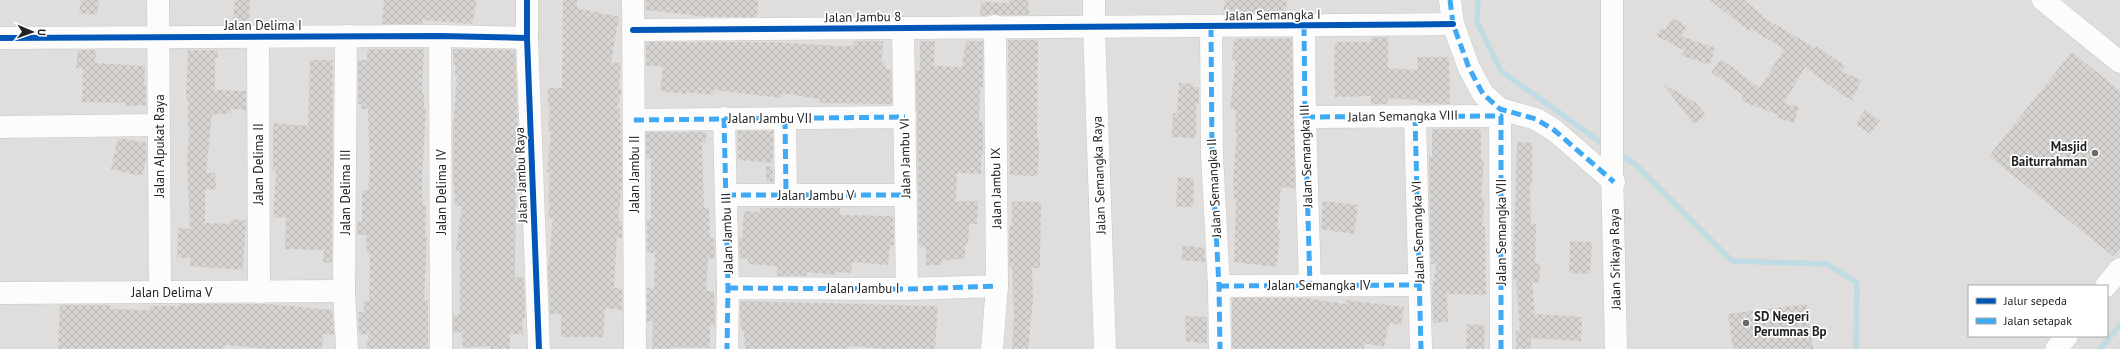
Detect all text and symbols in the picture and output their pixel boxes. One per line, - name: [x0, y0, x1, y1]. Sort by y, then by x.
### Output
- street label: Jalan Semangka I: [1224, 6, 1321, 24]
- street label: Jalan Jambu 8: [824, 8, 901, 26]
- north arrow: [12, 12, 52, 52]
- street label: Jalan Delima I: [223, 17, 302, 34]
- text: U: [35, 29, 49, 36]
- street label: Jalan Alpukat Raya: [151, 94, 168, 199]
- street label: Jalan Semangka III: [1296, 104, 1316, 209]
- street label: Jalan Semangka VIII: [1347, 107, 1458, 125]
- street label: Jalan Jambu VII: [727, 110, 812, 127]
- street label: Jalan Semangka Raya: [1088, 116, 1110, 235]
- street label: Jalan Jambu VI: [896, 118, 914, 199]
- street label: Jalan Delima II: [250, 123, 267, 206]
- street label: Jalan Jambu Raya: [511, 127, 531, 224]
- street label: Jalan Jambu II: [626, 136, 643, 213]
- street label: Jalan Semangka II: [1203, 138, 1225, 239]
- place label: Masjid Baiturrahman: [2011, 138, 2087, 170]
- street label: Jalan Jambu IX: [987, 147, 1005, 230]
- marker: Masjid Baiturrahman: [2090, 148, 2100, 158]
- street label: Jalan Delima III: [337, 149, 354, 236]
- street label: Jalan Delima IV: [433, 149, 450, 236]
- street label: Jalan Semangka VII: [1493, 179, 1510, 286]
- street label: Jalan Semangka VI: [1408, 180, 1428, 285]
- street label: Jalan Jambu V: [777, 187, 855, 204]
- street label: Jalan Jambu III: [717, 192, 737, 275]
- street label: Jalan Srikaya Raya: [1606, 208, 1624, 311]
- street label: Jalan Semangka IV: [1267, 277, 1371, 294]
- street label: Jalan Jambu I: [825, 280, 900, 297]
- street label: Jalan Delima V: [131, 284, 213, 301]
- legend: [1968, 285, 2108, 337]
- text: Jalur sepeda: [2003, 293, 2067, 308]
- place label: SD Negeri Perumnas Bp: [1754, 308, 1827, 340]
- text: Jalan setapak: [2003, 313, 2072, 328]
- marker: SD Negeri Perumnas Bp: [1741, 318, 1751, 328]

